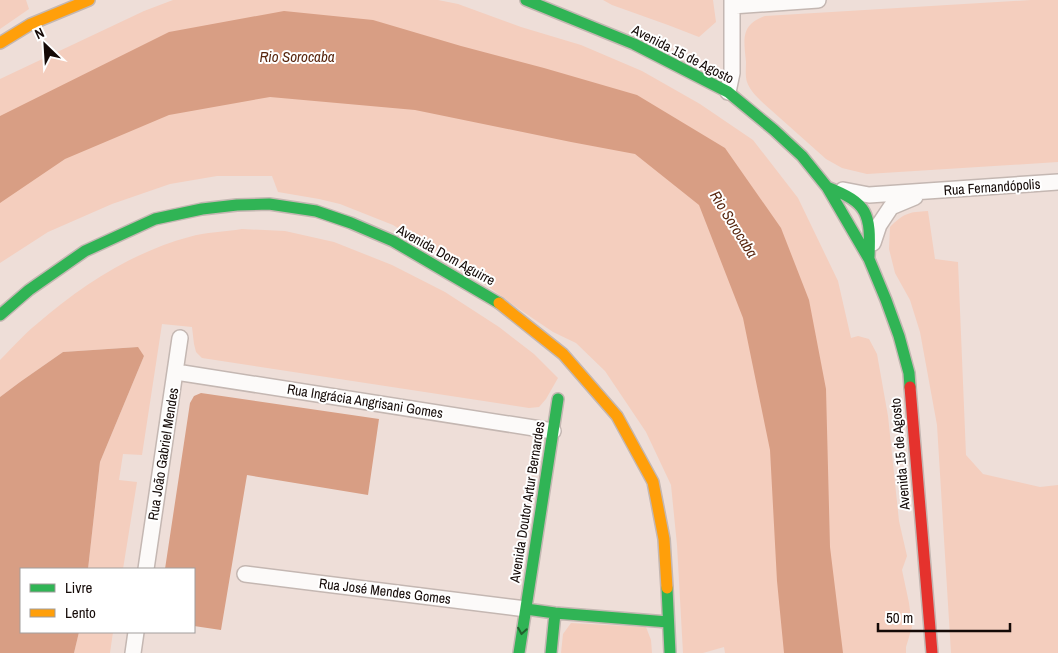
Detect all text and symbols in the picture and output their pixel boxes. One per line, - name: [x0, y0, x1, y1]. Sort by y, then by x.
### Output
- north arrow: [20, 20, 70, 70]
- street label: Avenida 15 de Agosto: [628, 20, 737, 87]
- text: N: [32, 23, 47, 43]
- water label: Rio Sorocaba: [259, 46, 335, 67]
- street label: Rua Fernandópolis: [943, 175, 1041, 199]
- water label: Rio Sorocaba: [705, 187, 763, 262]
- street label: Avenida Dom Aguirre: [393, 220, 498, 289]
- street label: Rua Ingrácia Angrisani Gomes: [286, 380, 444, 422]
- street label: Rua João Gabriel Mendes: [144, 386, 182, 522]
- street label: Avenida 15 de Agosto: [886, 397, 914, 512]
- street label: Avenida Doutor Artur Bernardes: [505, 420, 549, 585]
- legend: [20, 568, 195, 633]
- street label: Rua José Mendes Gomes: [318, 574, 452, 608]
- text: Livre: [65, 577, 93, 598]
- scale bar: [878, 600, 1010, 632]
- text: Lento: [65, 602, 96, 623]
- text: 50 m: [886, 607, 913, 628]
- one-way arrow: [518, 627, 528, 636]

